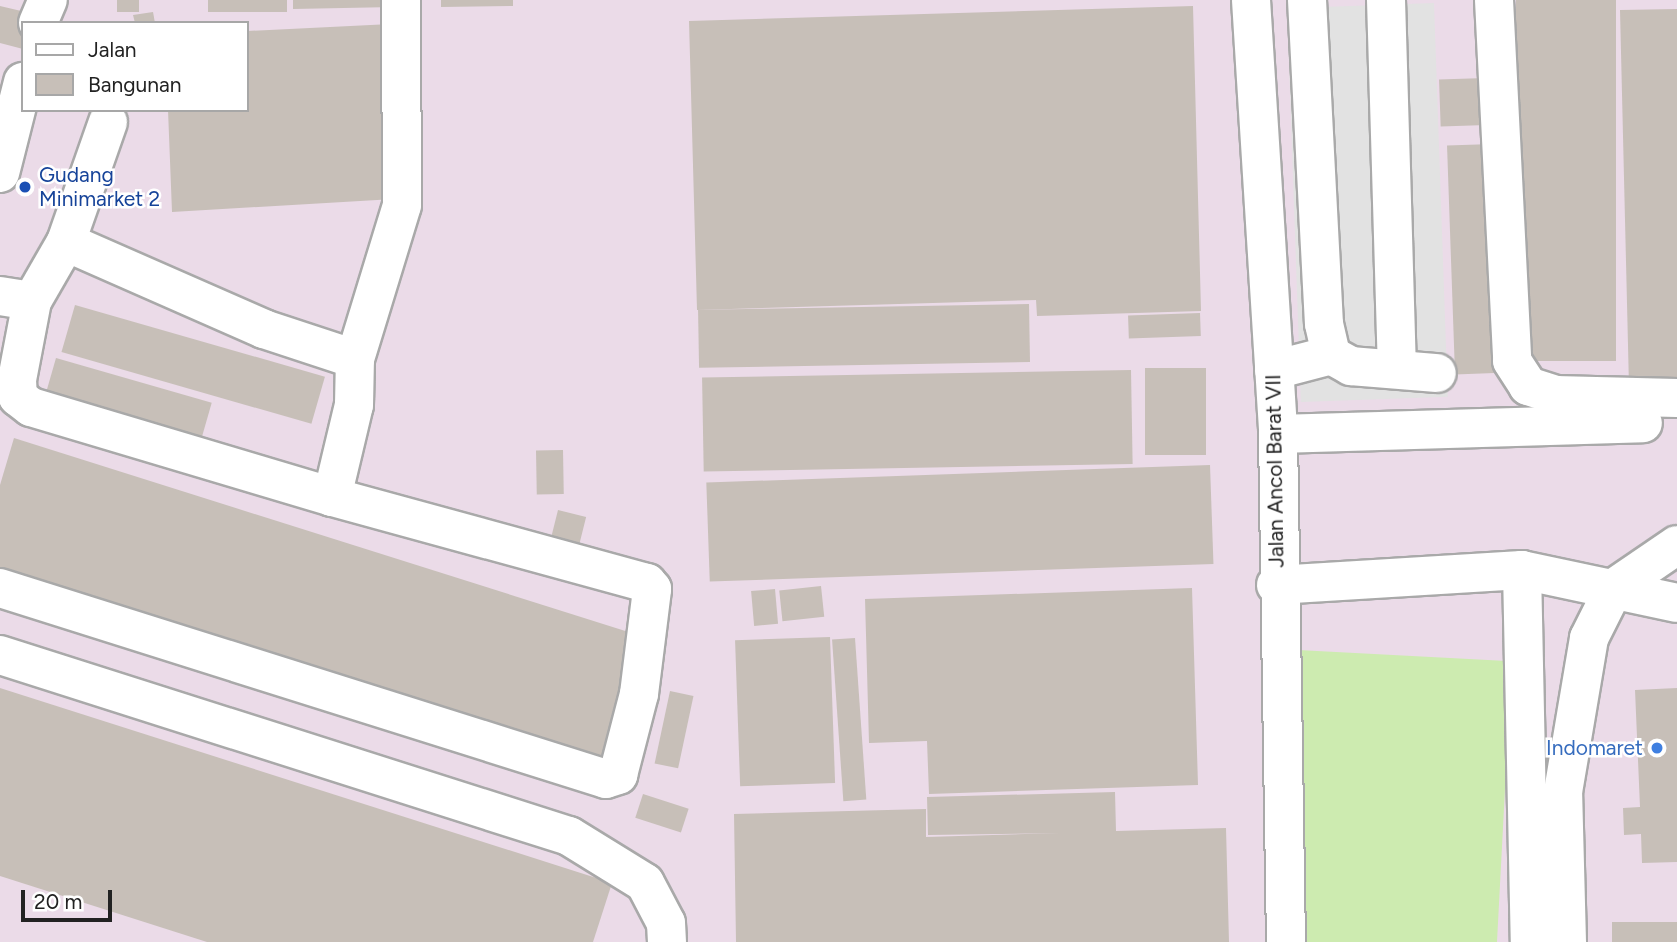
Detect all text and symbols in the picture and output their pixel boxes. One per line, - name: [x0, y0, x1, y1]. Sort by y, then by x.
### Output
- legend: [21, 21, 248, 112]
- text: Jalan: [88, 37, 137, 62]
- text: Bangunan: [88, 72, 181, 97]
- place label: Gudang Minimarket 2: [39, 162, 160, 212]
- marker: Gudang Minimarket 2: [17, 179, 33, 195]
- street label: Jalan Ancol Barat VII: [1261, 374, 1289, 568]
- place label: Indomaret: [1546, 735, 1643, 761]
- marker: Indomaret: [1649, 740, 1665, 756]
- scale bar: [24, 876, 116, 920]
- text: 20 m: [34, 889, 82, 914]

